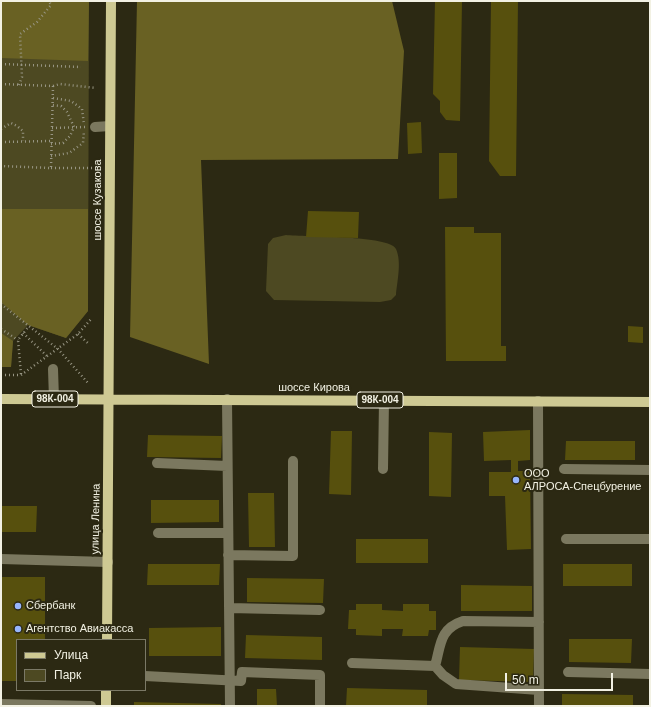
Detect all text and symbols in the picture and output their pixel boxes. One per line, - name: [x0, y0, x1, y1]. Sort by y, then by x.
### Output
- street label: шоссе Кузакова: [91, 159, 105, 241]
- street label: шоссе Кирова: [278, 381, 350, 395]
- road number: 98К-004: [32, 391, 78, 407]
- road number: 98К-004: [357, 392, 403, 408]
- place label: ООО АЛРОСА-Спецбурение: [524, 467, 641, 493]
- marker: ООО АЛРОСА-Спецбурение: [511, 475, 521, 485]
- street label: улица Ленина: [89, 483, 103, 555]
- place label: Сбербанк: [26, 599, 75, 613]
- marker: Сбербанк: [13, 601, 23, 611]
- place label: Агентство Авиакасса: [26, 622, 133, 636]
- marker: Агентство Авиакасса: [13, 624, 23, 634]
- legend: [16, 639, 146, 691]
- text: Улица: [54, 648, 88, 662]
- scale bar: [507, 665, 615, 691]
- text: Парк: [54, 668, 81, 682]
- text: 50 m: [512, 673, 539, 687]

